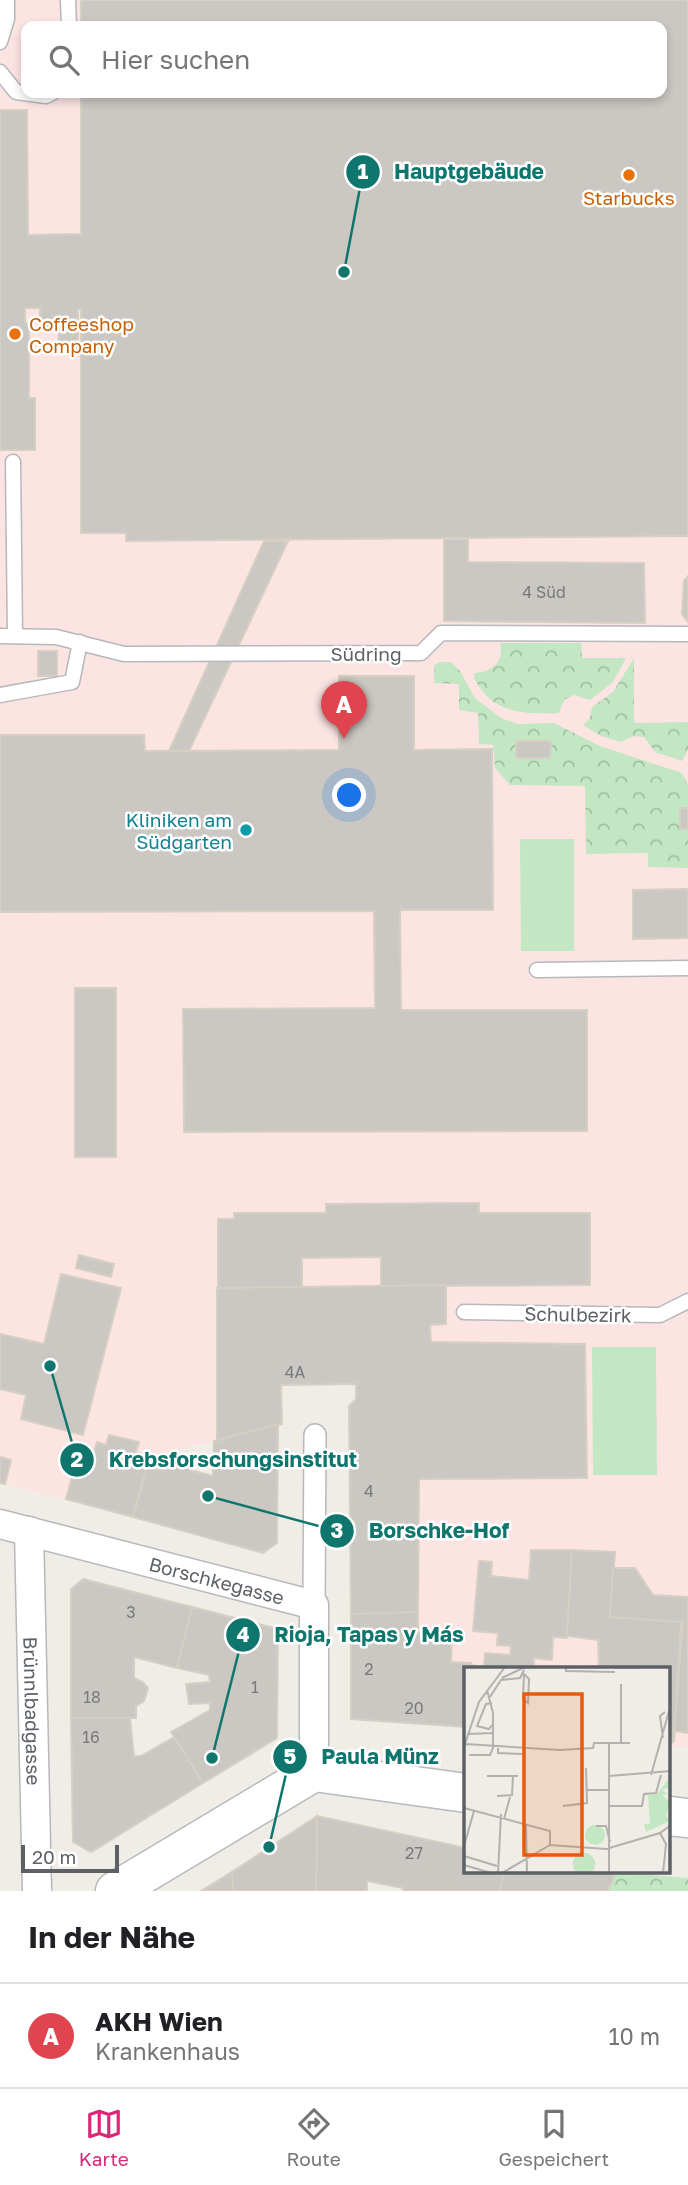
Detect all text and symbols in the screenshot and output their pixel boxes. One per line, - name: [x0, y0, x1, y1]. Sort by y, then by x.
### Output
- search box: [21, 21, 667, 98]
- icon: search: [45, 41, 83, 79]
- text: Hier suchen: [101, 44, 250, 75]
- callout: Hauptgebäude: [345, 151, 558, 193]
- text: 1: [358, 158, 369, 184]
- text: Hauptgebäude: [394, 158, 544, 184]
- marker: Starbucks: [621, 167, 637, 183]
- place label: Starbucks: [583, 186, 675, 209]
- place label: Coffeeshop Company: [29, 312, 134, 357]
- marker: Coffeeshop Company: [7, 326, 23, 342]
- house number: 4 Süd: [522, 582, 566, 602]
- street label: Südring: [330, 642, 402, 665]
- pin: A: [321, 681, 367, 739]
- your location: [332, 778, 366, 812]
- place label: Kliniken am Südgarten: [126, 808, 232, 853]
- marker: Kliniken am Südgarten: [238, 822, 254, 838]
- street label: Schulbezirk: [524, 1302, 632, 1326]
- house number: 4A: [285, 1362, 306, 1382]
- callout: Krebsforschungsinstitut: [59, 1439, 371, 1481]
- text: 2: [71, 1446, 84, 1472]
- text: Krebsforschungsinstitut: [109, 1446, 357, 1472]
- house number: 4: [364, 1481, 374, 1501]
- callout: Borschke-Hof: [319, 1510, 523, 1552]
- text: 3: [331, 1517, 343, 1543]
- text: Borschke-Hof: [369, 1517, 510, 1543]
- street label: Borschkegasse: [147, 1551, 287, 1608]
- house number: 3: [126, 1602, 136, 1622]
- callout: Rioja, Tapas y Más: [226, 1614, 478, 1656]
- text: 4: [236, 1621, 250, 1647]
- text: Rioja, Tapas y Más: [274, 1621, 464, 1647]
- street label: Brünnlbadgasse: [20, 1636, 46, 1786]
- house number: 2: [364, 1659, 374, 1679]
- inset map: [464, 1667, 670, 1874]
- house number: 1: [251, 1677, 259, 1697]
- house number: 18: [83, 1687, 101, 1707]
- house number: 20: [404, 1698, 424, 1718]
- house number: 16: [82, 1727, 100, 1747]
- callout: Paula Münz: [272, 1736, 453, 1778]
- text: 5: [284, 1743, 297, 1769]
- text: Paula Münz: [321, 1743, 439, 1769]
- scale bar: [21, 1842, 119, 1874]
- house number: 27: [405, 1843, 423, 1863]
- text: 20 m: [32, 1845, 76, 1868]
- text: In der Nähe: [28, 1919, 195, 1955]
- text: AKH Wien: [95, 2006, 223, 2037]
- text: A: [43, 2022, 59, 2050]
- text: 10 m: [608, 2022, 660, 2050]
- text: Krankenhaus: [95, 2037, 240, 2065]
- tab: Karte: [79, 2105, 129, 2170]
- tab: Route: [287, 2105, 341, 2170]
- tab: Gespeichert: [498, 2105, 609, 2170]

